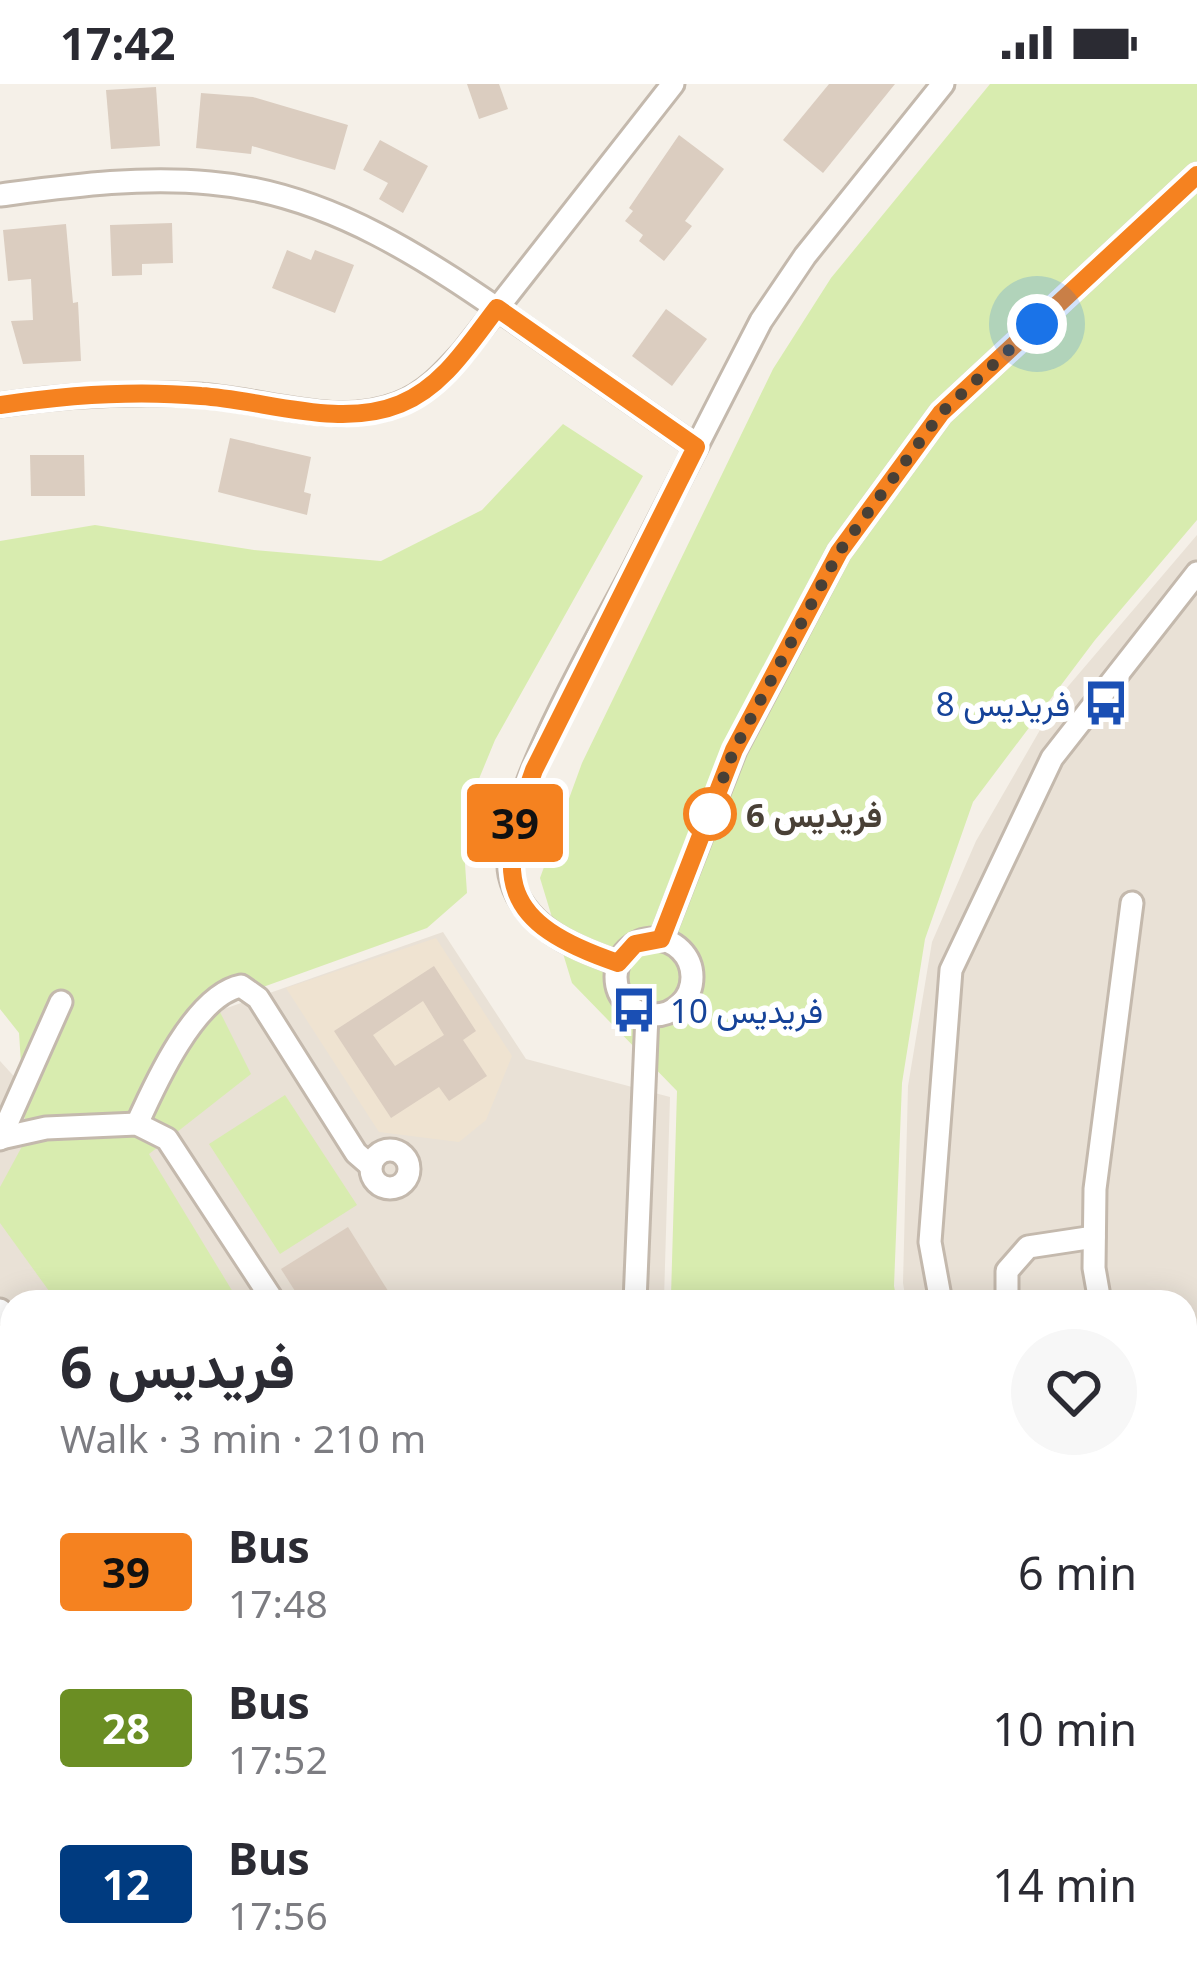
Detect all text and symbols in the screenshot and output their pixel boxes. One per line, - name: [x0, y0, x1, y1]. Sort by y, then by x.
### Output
- text: 17:42: [60, 12, 176, 73]
- your location: [1007, 294, 1067, 354]
- bus stop icon: فريديس 8: [1081, 678, 1131, 728]
- place label: فريديس 8: [936, 681, 1070, 726]
- line badge: 39: [461, 784, 569, 862]
- marker: فريديس 6: [685, 789, 735, 839]
- place label: فريديس 6: [746, 792, 882, 837]
- text: 39: [491, 794, 539, 851]
- bus stop icon: فريديس 10: [609, 985, 659, 1035]
- place label: فريديس 10: [670, 988, 823, 1033]
- text: فريديس 6: [60, 1327, 295, 1405]
- button: heart: [1011, 1329, 1137, 1455]
- text: Walk · 3 min · 210 m: [60, 1411, 426, 1464]
- text: Bus: [228, 1515, 310, 1576]
- text: 6 min: [1018, 1542, 1137, 1603]
- text: 39: [102, 1543, 150, 1600]
- text: 17:48: [228, 1576, 328, 1629]
- text: Bus: [228, 1671, 310, 1732]
- text: 10 min: [992, 1698, 1137, 1759]
- text: 28: [102, 1699, 150, 1756]
- text: 17:52: [228, 1732, 328, 1785]
- text: Bus: [228, 1827, 310, 1888]
- text: 14 min: [992, 1854, 1137, 1915]
- text: 12: [102, 1855, 150, 1912]
- text: 17:56: [228, 1888, 328, 1941]

